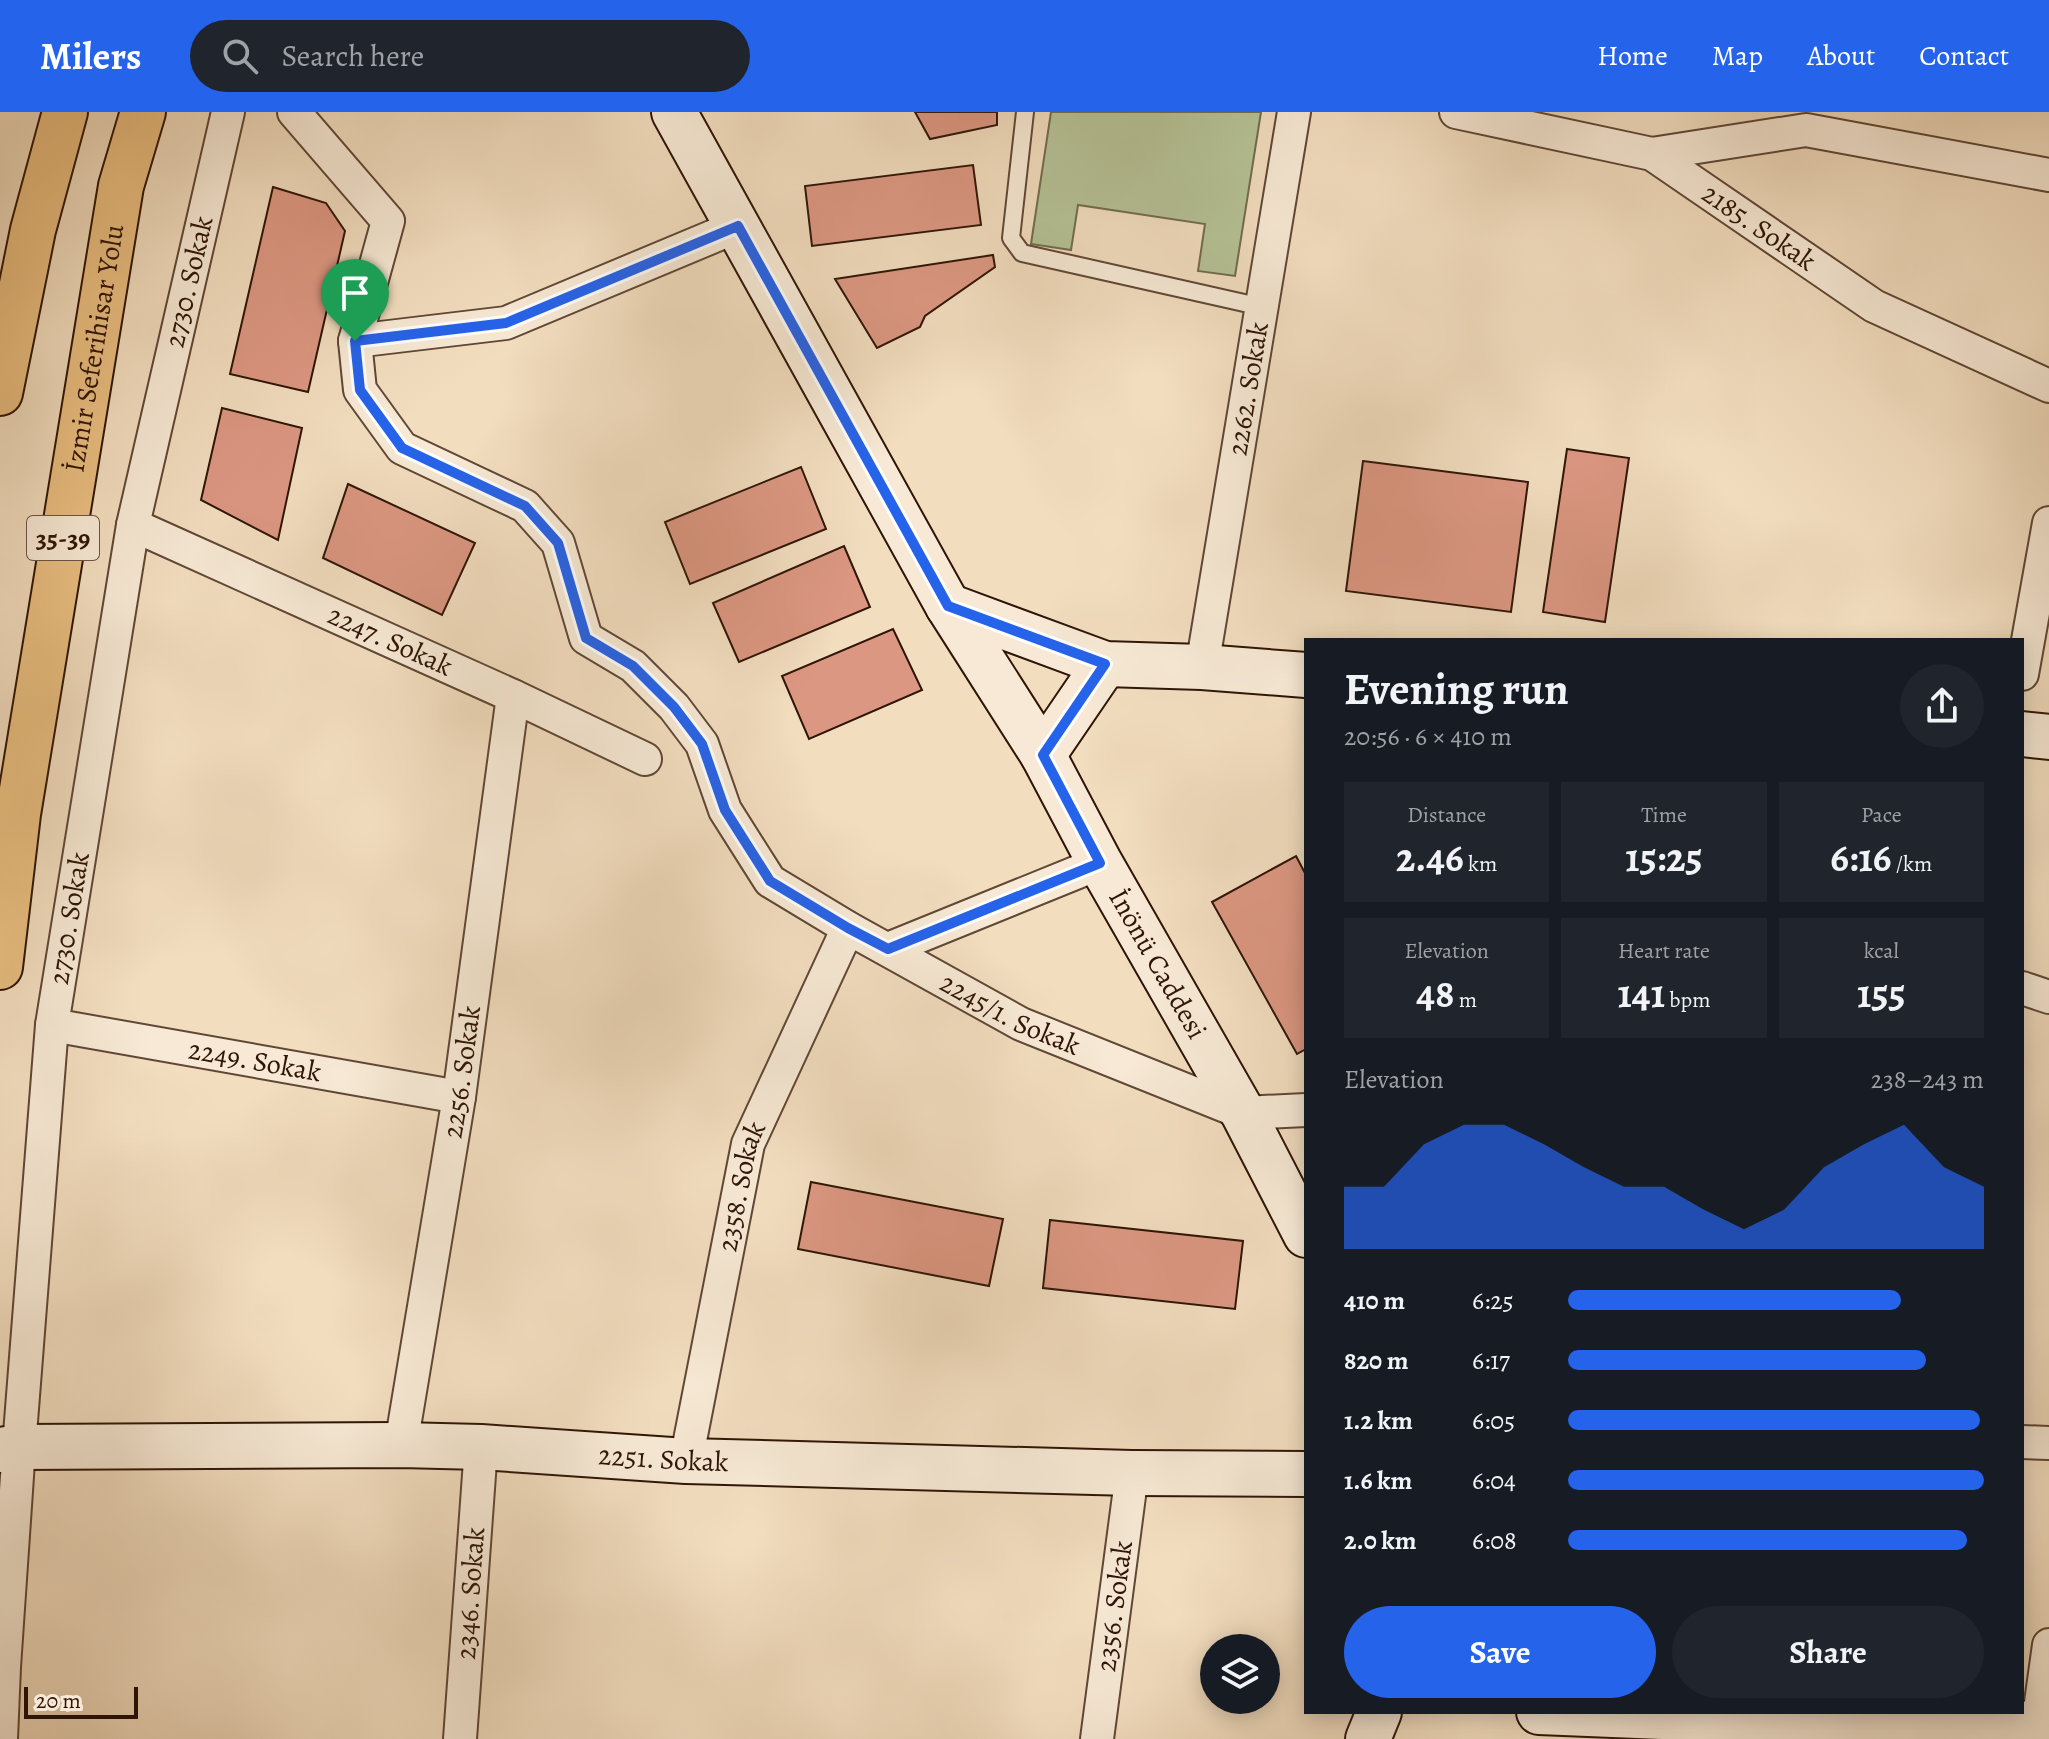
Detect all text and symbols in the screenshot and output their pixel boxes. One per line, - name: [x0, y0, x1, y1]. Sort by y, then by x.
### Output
- search box: [190, 20, 750, 92]
- text: Milers: [40, 30, 142, 82]
- icon: search: [218, 34, 262, 78]
- text: Search here: [282, 36, 424, 76]
- text: Home: [1597, 37, 1668, 75]
- text: Map: [1712, 37, 1763, 75]
- text: About: [1807, 37, 1875, 75]
- text: Contact: [1919, 37, 2009, 75]
- street label: 2185. Sokak: [1694, 175, 1824, 280]
- street label: 2730. Sokak: [155, 212, 222, 351]
- street label: İzmir Seferihisar Yolu: [55, 221, 134, 475]
- pin: [321, 259, 389, 341]
- icon: arrive: [333, 271, 377, 315]
- street label: 2262. Sokak: [1218, 319, 1278, 458]
- road number: 35-39: [27, 516, 99, 560]
- street label: 2247. Sokak: [322, 596, 459, 685]
- text: Evening run: [1344, 659, 1569, 719]
- button: share: [1900, 664, 1984, 748]
- text: 20:56 · 6 × 410 m: [1344, 719, 1512, 754]
- text: Distance: [1407, 800, 1486, 830]
- text: Time: [1641, 800, 1687, 830]
- text: Pace: [1861, 800, 1902, 830]
- text: 2.46: [1396, 830, 1464, 885]
- text: 15:25: [1625, 830, 1703, 885]
- text: 6:16: [1830, 830, 1892, 885]
- street label: 2730. Sokak: [40, 849, 99, 987]
- text: km: [1464, 849, 1497, 879]
- text: /km: [1892, 849, 1932, 879]
- street label: İnönü Caddesi: [1100, 882, 1216, 1046]
- text: Elevation: [1404, 936, 1489, 966]
- text: Heart rate: [1618, 936, 1710, 966]
- text: kcal: [1864, 936, 1899, 966]
- street label: 2245/1. Sokak: [933, 964, 1086, 1065]
- text: 48: [1416, 966, 1454, 1021]
- text: 141: [1618, 966, 1665, 1021]
- text: 155: [1857, 966, 1906, 1021]
- text: m: [1454, 985, 1477, 1015]
- text: bpm: [1665, 985, 1710, 1015]
- street label: 2256. Sokak: [433, 1003, 490, 1141]
- street label: 2249. Sokak: [185, 1030, 324, 1091]
- text: Elevation: [1344, 1062, 1444, 1097]
- text: 238–243 m: [1871, 1062, 1984, 1097]
- street label: 2358. Sokak: [708, 1115, 775, 1255]
- text: 410 m: [1344, 1283, 1405, 1318]
- text: 6:25: [1472, 1283, 1514, 1318]
- text: 820 m: [1344, 1343, 1408, 1378]
- text: 6:17: [1472, 1343, 1510, 1378]
- text: 1.2 km: [1344, 1403, 1413, 1438]
- text: 6:05: [1472, 1403, 1515, 1438]
- street label: 2251. Sokak: [597, 1436, 729, 1481]
- text: 1.6 km: [1344, 1463, 1412, 1498]
- text: 6:04: [1472, 1463, 1516, 1498]
- text: 2.0 km: [1344, 1523, 1417, 1558]
- text: 6:08: [1472, 1523, 1517, 1558]
- street label: 2346. Sokak: [447, 1526, 494, 1661]
- street label: 2356. Sokak: [1087, 1538, 1142, 1674]
- button: Save: [1344, 1606, 1656, 1698]
- button: Share: [1672, 1606, 1984, 1698]
- map controls: [1200, 1634, 1280, 1714]
- button: layers: [1200, 1634, 1280, 1714]
- scale bar: [24, 1683, 138, 1719]
- text: 20 m: [36, 1686, 81, 1716]

